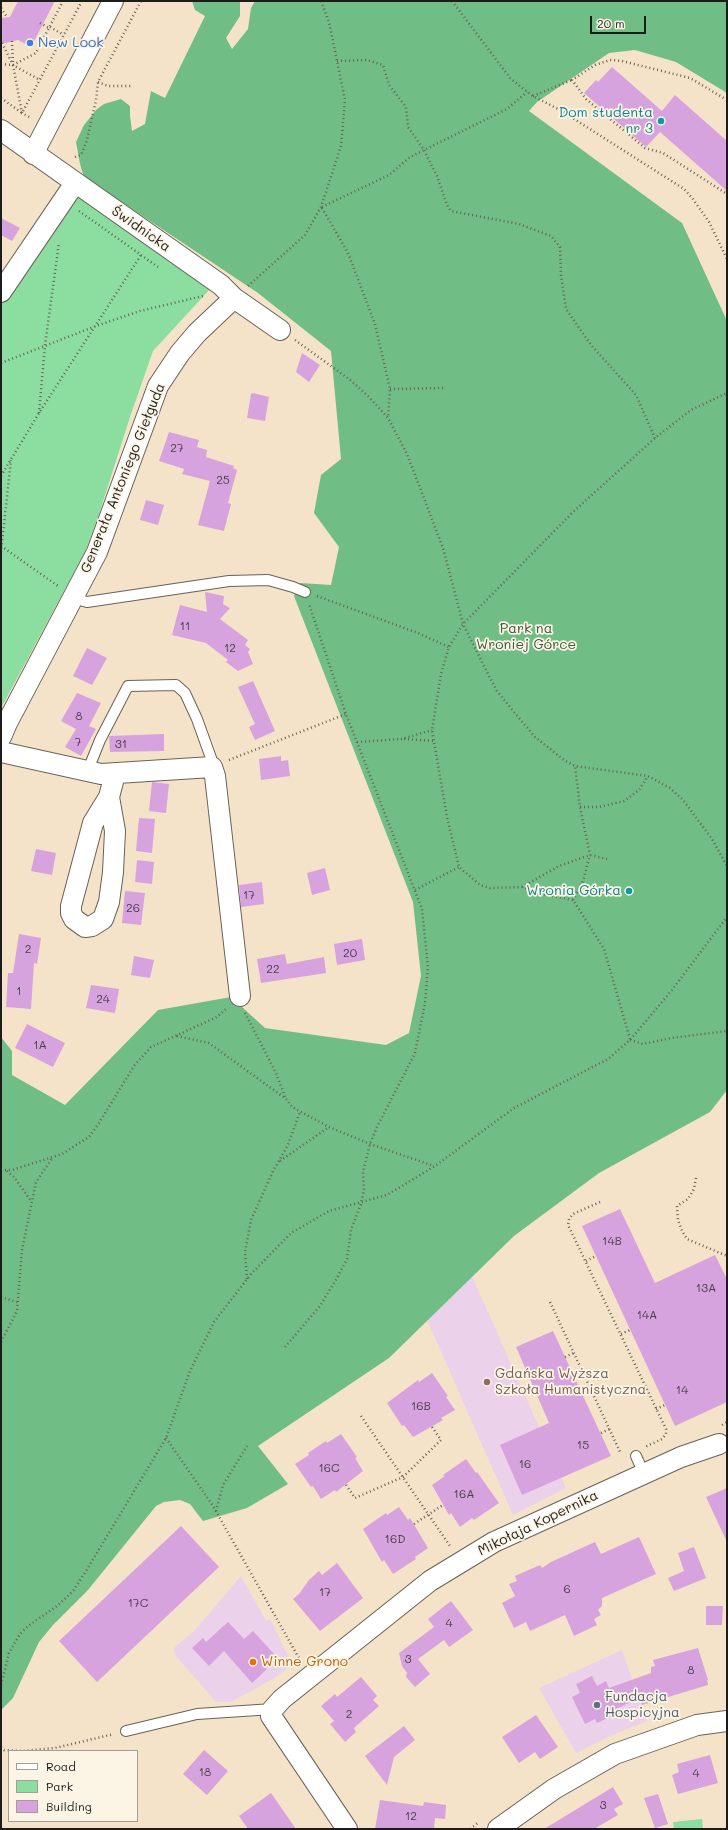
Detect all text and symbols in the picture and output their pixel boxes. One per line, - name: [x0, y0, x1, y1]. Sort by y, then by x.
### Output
- scale bar: [592, 8, 648, 34]
- text: 20 m: [597, 15, 625, 31]
- place label: New Look: [38, 35, 104, 51]
- marker: New Look: [25, 38, 35, 48]
- place label: Dom studenta nr 3: [559, 105, 653, 138]
- marker: Dom studenta nr 3: [656, 116, 666, 126]
- street label: Świdnicka: [108, 203, 174, 255]
- street label: Generała Antoniego Giełguda: [77, 381, 169, 575]
- house number: 27: [170, 441, 184, 455]
- house number: 25: [216, 473, 230, 487]
- house number: 11: [180, 619, 190, 633]
- park label: Park na Wroniej Górce: [476, 621, 576, 654]
- house number: 12: [224, 641, 236, 655]
- house number: 8: [75, 709, 83, 723]
- house number: 7: [75, 735, 81, 749]
- house number: 31: [115, 737, 127, 751]
- place label: Wronia Górka: [526, 883, 621, 899]
- marker: Wronia Górka: [624, 886, 634, 896]
- house number: 17: [243, 888, 255, 902]
- house number: 26: [126, 901, 140, 915]
- house number: 2: [25, 942, 31, 956]
- house number: 20: [343, 946, 357, 960]
- house number: 22: [266, 962, 280, 976]
- house number: 1: [16, 984, 22, 998]
- house number: 24: [96, 992, 110, 1006]
- house number: 1A: [33, 1038, 47, 1052]
- house number: 14B: [602, 1234, 622, 1248]
- house number: 13A: [696, 1281, 716, 1295]
- house number: 14A: [637, 1308, 657, 1322]
- place label: Gdańska Wyższa Szkoła Humanistyczna: [495, 1366, 646, 1398]
- marker: Gdańska Wyższa Szkoła Humanistyczna: [482, 1377, 492, 1387]
- house number: 14: [676, 1383, 688, 1397]
- house number: 16B: [411, 1399, 431, 1413]
- house number: 15: [577, 1438, 589, 1452]
- house number: 16: [519, 1457, 531, 1471]
- house number: 16C: [318, 1461, 340, 1475]
- house number: 16A: [454, 1487, 474, 1501]
- street label: Mikołaja Kopernika: [475, 1487, 601, 1559]
- house number: 16D: [385, 1532, 405, 1546]
- house number: 6: [563, 1582, 571, 1596]
- house number: 17: [319, 1585, 331, 1599]
- house number: 17C: [128, 1596, 148, 1610]
- house number: 4: [445, 1616, 453, 1630]
- house number: 3: [404, 1652, 412, 1666]
- place label: Winne Grono: [261, 1654, 348, 1670]
- marker: Winne Grono: [248, 1657, 258, 1667]
- house number: 8: [687, 1663, 695, 1677]
- place label: Fundacja Hospicyjna: [605, 1689, 680, 1722]
- marker: Fundacja Hospicyjna: [592, 1700, 602, 1710]
- house number: 2: [346, 1707, 352, 1721]
- legend: [8, 1750, 138, 1822]
- text: Road: [46, 1758, 76, 1774]
- house number: 18: [199, 1765, 211, 1779]
- house number: 4: [692, 1766, 700, 1780]
- text: Park: [46, 1778, 73, 1794]
- text: Building: [46, 1798, 92, 1814]
- house number: 3: [599, 1798, 607, 1812]
- house number: 12: [405, 1809, 417, 1823]

